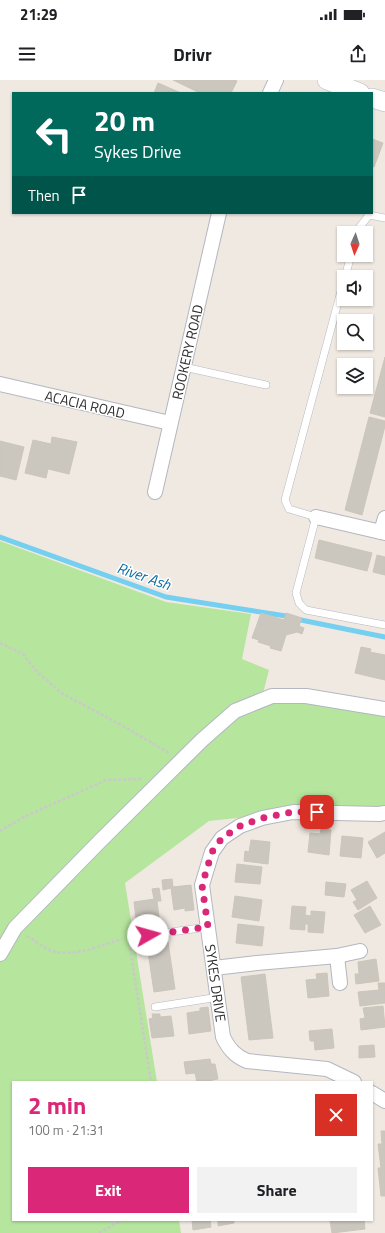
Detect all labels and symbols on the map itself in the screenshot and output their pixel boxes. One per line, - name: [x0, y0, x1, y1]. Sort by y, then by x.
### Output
- north arrow: [337, 226, 373, 262]
- street label: ROOKERY ROAD: [166, 302, 208, 402]
- street label: ACACIA ROAD: [43, 385, 127, 423]
- water label: River Ash: [114, 556, 174, 596]
- pin: [300, 795, 334, 829]
- position arrow: [127, 914, 169, 956]
- street label: SYKES DRIVE: [200, 943, 232, 1023]

